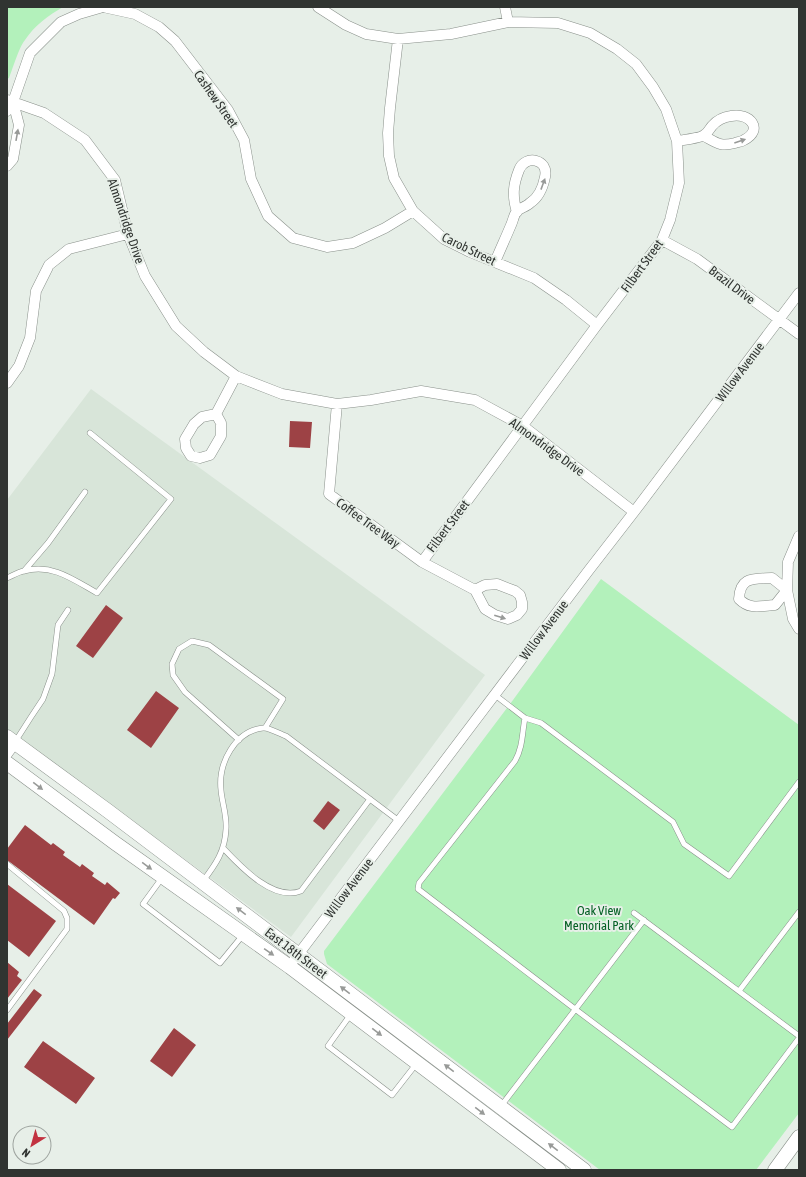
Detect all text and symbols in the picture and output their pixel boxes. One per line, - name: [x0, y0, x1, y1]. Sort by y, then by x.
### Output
- street label: Cashew Street: [191, 67, 241, 131]
- one-way arrow: [14, 129, 20, 141]
- one-way arrow: [734, 138, 746, 144]
- street label: Almondridge Drive: [104, 176, 148, 266]
- one-way arrow: [540, 178, 546, 190]
- street label: Carob Street: [440, 229, 499, 269]
- street label: Filbert Street: [618, 237, 666, 295]
- street label: Brazil Drive: [706, 263, 758, 307]
- street label: Willow Avenue: [713, 339, 767, 405]
- street label: Almondridge Drive: [507, 415, 587, 479]
- street label: Coffee Tree Way: [333, 495, 403, 552]
- street label: Filbert Street: [424, 497, 473, 555]
- street label: Willow Avenue: [517, 597, 571, 663]
- one-way arrow: [495, 614, 507, 620]
- one-way arrow: [33, 782, 44, 790]
- street label: Willow Avenue: [322, 855, 376, 921]
- one-way arrow: [141, 862, 152, 870]
- park label: Oak View Memorial Park: [564, 903, 634, 933]
- one-way arrow: [236, 907, 247, 916]
- street label: East 18th Street: [262, 925, 330, 981]
- one-way arrow: [264, 948, 275, 957]
- one-way arrow: [340, 986, 350, 994]
- one-way arrow: [371, 1028, 382, 1037]
- one-way arrow: [443, 1064, 454, 1072]
- one-way arrow: [475, 1107, 486, 1115]
- north arrow: [12, 1125, 52, 1165]
- one-way arrow: [547, 1142, 558, 1151]
- text: N: [20, 1146, 32, 1160]

